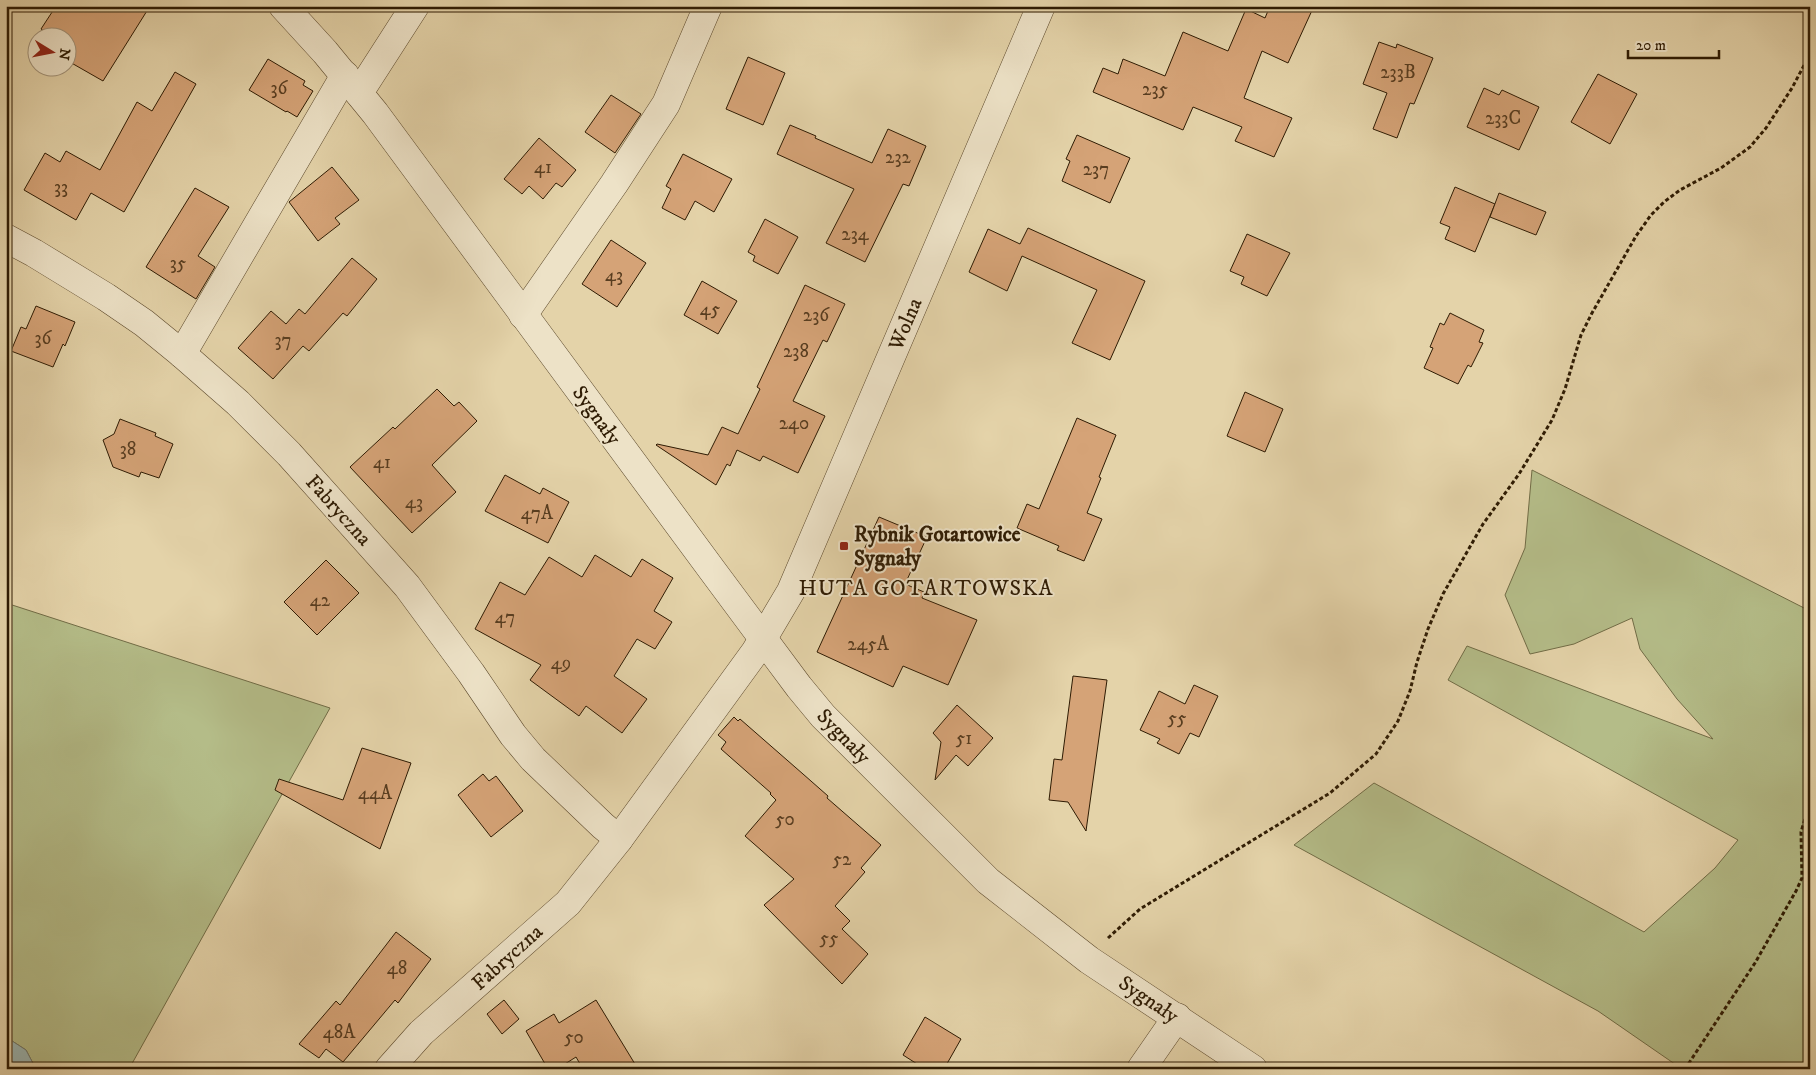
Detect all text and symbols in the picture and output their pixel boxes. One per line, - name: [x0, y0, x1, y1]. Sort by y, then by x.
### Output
- north arrow: [28, 28, 78, 78]
- scale bar: [1628, 28, 1720, 60]
- text: 20 m: [1636, 36, 1666, 55]
- text: N: [54, 47, 74, 62]
- house number: 233B: [1380, 61, 1416, 84]
- house number: 36: [271, 77, 289, 100]
- house number: 235: [1142, 78, 1168, 101]
- house number: 233C: [1485, 107, 1521, 130]
- house number: 232: [885, 146, 912, 169]
- house number: 41: [534, 156, 552, 179]
- house number: 237: [1083, 158, 1109, 181]
- house number: 33: [54, 176, 68, 199]
- house number: 234: [841, 223, 870, 246]
- house number: 35: [170, 252, 187, 275]
- house number: 43: [605, 264, 623, 287]
- street label: Wolna: [883, 294, 929, 355]
- house number: 45: [700, 298, 721, 321]
- house number: 236: [803, 304, 830, 327]
- house number: 36: [35, 327, 53, 350]
- house number: 37: [274, 329, 292, 352]
- house number: 238: [783, 340, 809, 363]
- street label: Sygnały: [566, 381, 627, 451]
- house number: 240: [779, 412, 809, 435]
- house number: 38: [120, 438, 136, 461]
- house number: 41: [373, 451, 391, 474]
- street label: Fabryczna: [300, 470, 377, 552]
- house number: 43: [405, 491, 423, 514]
- house number: 47A: [521, 502, 554, 525]
- place label: Rybnik Gotartowice Sygnały: [854, 522, 1021, 572]
- marker: Rybnik Gotartowice Sygnały: [838, 540, 850, 552]
- district label: HUTA GOTARTOWSKA: [798, 575, 1054, 602]
- house number: 42: [310, 589, 331, 612]
- house number: 47: [495, 606, 515, 629]
- house number: 245A: [847, 633, 890, 656]
- house number: 49: [551, 652, 571, 675]
- street label: Sygnały: [811, 704, 877, 771]
- house number: 55: [1168, 707, 1187, 730]
- house number: 51: [956, 727, 972, 750]
- house number: 44A: [358, 782, 393, 805]
- house number: 50: [775, 808, 795, 831]
- house number: 52: [833, 848, 852, 871]
- street label: Fabryczna: [467, 919, 549, 996]
- house number: 55: [820, 927, 839, 950]
- house number: 48: [387, 957, 407, 980]
- street label: Sygnały: [1113, 970, 1184, 1030]
- house number: 48A: [323, 1021, 356, 1044]
- house number: 50: [564, 1026, 584, 1049]

